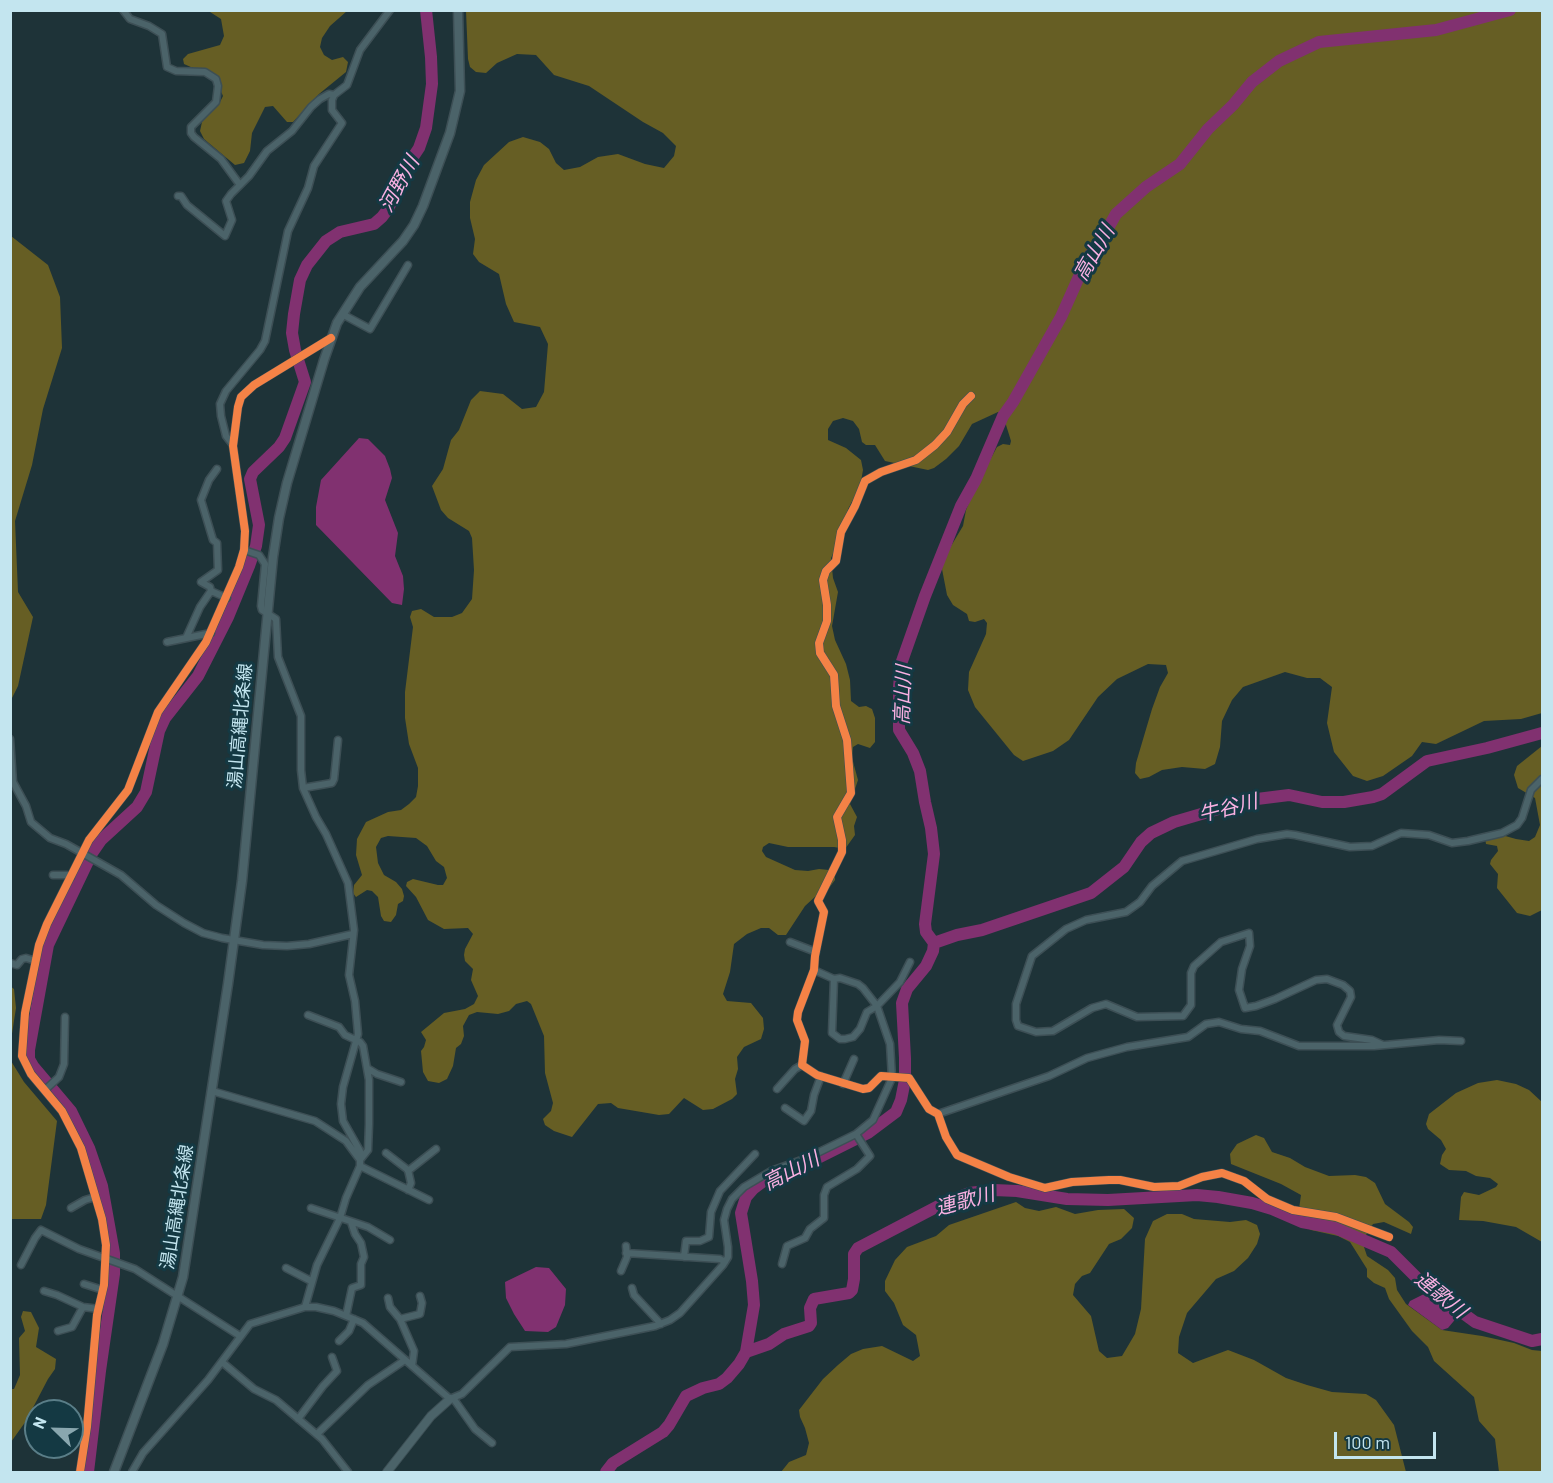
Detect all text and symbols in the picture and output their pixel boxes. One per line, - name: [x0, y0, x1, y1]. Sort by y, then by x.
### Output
- water label: 河野川: [374, 152, 424, 216]
- water label: 高山川: [1069, 221, 1119, 285]
- street label: 湯山高縄北条線: [224, 662, 256, 790]
- water label: 高山川: [890, 665, 916, 725]
- water label: 牛谷川: [1196, 789, 1260, 827]
- street label: 湯山高縄北条線: [156, 1143, 198, 1271]
- water label: 高山川: [759, 1147, 823, 1195]
- water label: 連歌川: [933, 1182, 997, 1220]
- water label: 連歌川: [1410, 1267, 1472, 1323]
- north arrow: [24, 1399, 84, 1459]
- text: N: [28, 1414, 50, 1431]
- scale bar: [1337, 1420, 1439, 1458]
- text: 100 m: [1345, 1431, 1390, 1453]

